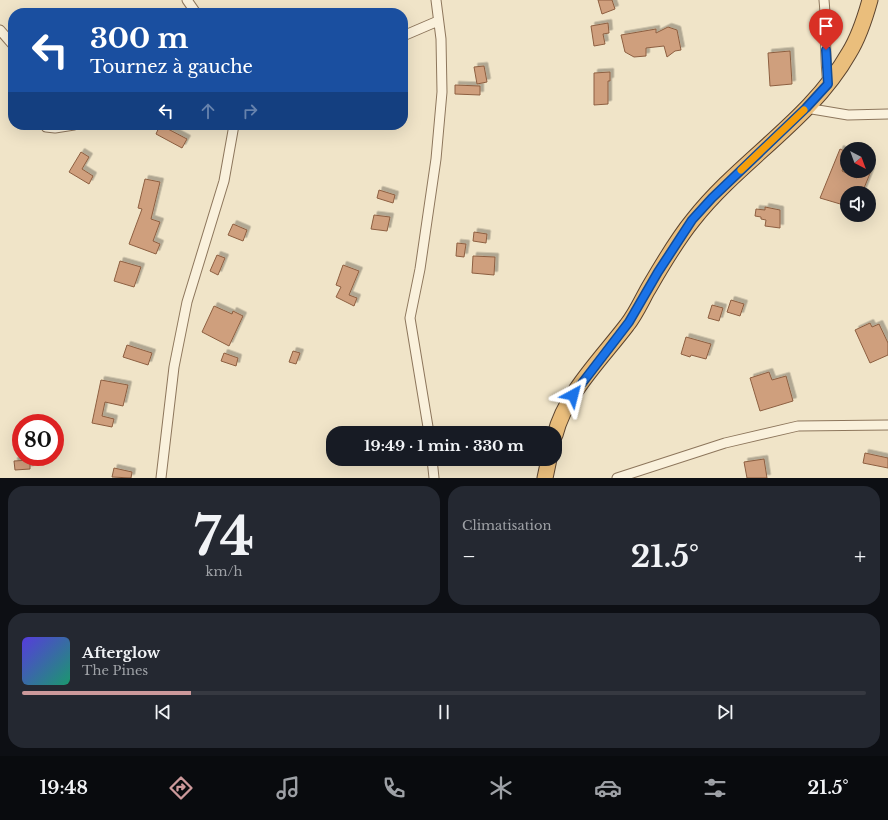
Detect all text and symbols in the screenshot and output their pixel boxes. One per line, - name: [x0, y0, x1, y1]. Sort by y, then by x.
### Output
- pin: [809, 9, 843, 50]
- icon: arrive: [815, 15, 837, 37]
- text: 300 m: [90, 21, 189, 56]
- icon: left: [24, 24, 76, 76]
- text: Tournez à gauche: [90, 56, 253, 78]
- icon: left: [155, 100, 177, 122]
- icon: ahead: [197, 100, 219, 122]
- icon: right: [239, 100, 261, 122]
- north arrow: [840, 142, 876, 178]
- map controls: [840, 142, 876, 222]
- button: sound: [840, 186, 876, 222]
- position arrow: [552, 374, 594, 416]
- speed limit sign: 80: [12, 414, 64, 466]
- text: 19:49 · 1 min · 330 m: [364, 436, 524, 455]
- text: 74: [194, 505, 254, 569]
- text: Climatisation: [462, 517, 552, 534]
- text: 21.5°: [631, 538, 699, 575]
- text: −: [462, 543, 476, 570]
- text: +: [854, 543, 866, 570]
- text: km/h: [206, 563, 242, 580]
- text: Afterglow: [82, 643, 160, 662]
- text: The Pines: [82, 662, 148, 679]
- icon: previous: [152, 701, 174, 723]
- icon: pause: [433, 701, 455, 723]
- icon: next: [714, 701, 736, 723]
- icon: directions: [167, 774, 195, 802]
- icon: music: [274, 774, 302, 802]
- icon: phone: [380, 774, 408, 802]
- icon: climate: [487, 774, 515, 802]
- icon: car: [594, 774, 622, 802]
- icon: filters: [701, 774, 729, 802]
- text: 19:48: [39, 777, 88, 799]
- text: 21.5°: [808, 777, 849, 799]

